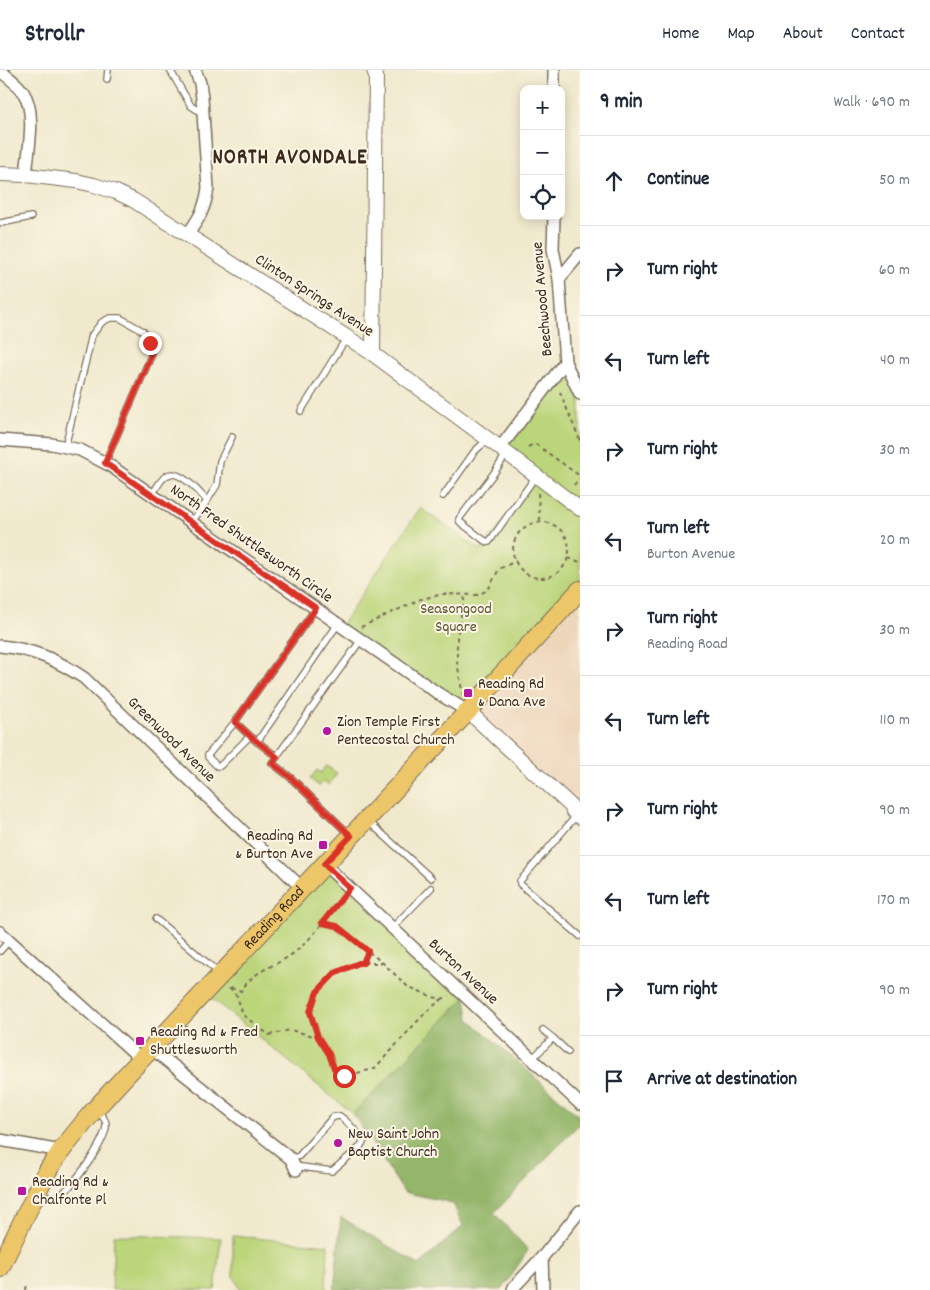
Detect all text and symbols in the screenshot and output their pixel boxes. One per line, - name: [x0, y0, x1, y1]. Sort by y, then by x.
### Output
- text: Strollr: [25, 18, 84, 52]
- text: Home: [662, 22, 699, 47]
- text: Map: [727, 22, 755, 47]
- text: About: [783, 22, 823, 47]
- text: Contact: [851, 22, 905, 47]
- map controls: [520, 85, 565, 220]
- button: +: [520, 85, 565, 130]
- text: 9 min: [600, 88, 642, 118]
- text: Walk · 690 m: [833, 91, 910, 114]
- button: −: [520, 130, 565, 175]
- district label: NORTH AVONDALE: [212, 144, 368, 174]
- icon: ahead: [600, 167, 628, 195]
- text: Continue: [647, 167, 709, 194]
- text: 50 m: [879, 169, 910, 192]
- button: locate: [520, 175, 565, 220]
- street label: Beechwood Avenue: [527, 241, 559, 357]
- street label: Clinton Springs Avenue: [250, 249, 378, 343]
- icon: right: [600, 257, 628, 285]
- text: Turn right: [647, 257, 718, 284]
- text: 60 m: [879, 259, 910, 282]
- route end: [139, 332, 162, 355]
- icon: left: [600, 347, 628, 375]
- text: Turn left: [647, 347, 710, 374]
- text: 40 m: [880, 349, 910, 372]
- icon: right: [600, 437, 628, 465]
- text: Turn right: [647, 437, 718, 464]
- text: 30 m: [880, 439, 910, 462]
- street label: North Fred Shuttlesworth Circle: [165, 479, 337, 609]
- text: Turn left: [647, 516, 710, 543]
- icon: left: [600, 527, 628, 555]
- text: 20 m: [880, 529, 910, 552]
- text: Burton Avenue: [647, 543, 735, 566]
- park label: Seasongood Square: [420, 598, 492, 639]
- text: Turn right: [647, 606, 718, 633]
- icon: right: [600, 617, 628, 645]
- text: 30 m: [880, 619, 910, 642]
- text: Reading Road: [647, 633, 728, 656]
- place label: Reading Rd & Dana Ave: [478, 673, 545, 714]
- marker: Reading Rd & Dana Ave: [462, 687, 474, 699]
- street label: Greenwood Avenue: [122, 692, 220, 788]
- icon: left: [600, 707, 628, 735]
- text: Turn left: [647, 707, 710, 734]
- text: 110 m: [880, 709, 910, 732]
- place label: Zion Temple First Pentecostal Church: [337, 711, 455, 752]
- marker: Zion Temple First Pentecostal Church: [321, 725, 333, 737]
- icon: right: [600, 797, 628, 825]
- text: Turn right: [647, 797, 718, 824]
- text: 90 m: [879, 799, 910, 822]
- place label: Reading Rd & Burton Ave: [235, 825, 313, 866]
- marker: Reading Rd & Burton Ave: [317, 839, 329, 851]
- street label: Reading Road: [238, 881, 310, 955]
- icon: left: [600, 887, 628, 915]
- text: Turn left: [647, 887, 710, 914]
- text: 170 m: [877, 889, 910, 912]
- street label: Burton Avenue: [423, 933, 503, 1011]
- icon: right: [600, 977, 628, 1005]
- text: Turn right: [647, 977, 718, 1004]
- text: 90 m: [879, 979, 910, 1002]
- place label: Reading Rd & Fred Shuttlesworth: [150, 1021, 258, 1062]
- marker: Reading Rd & Fred Shuttlesworth: [134, 1035, 146, 1047]
- route start: [333, 1065, 356, 1088]
- icon: arrive: [600, 1067, 628, 1095]
- text: Arrive at destination: [647, 1067, 797, 1094]
- place label: New Saint John Baptist Church: [348, 1123, 439, 1164]
- marker: New Saint John Baptist Church: [332, 1137, 344, 1149]
- place label: Reading Rd & Chalfonte Pl: [32, 1171, 109, 1212]
- marker: Reading Rd & Chalfonte Pl: [16, 1185, 28, 1197]

